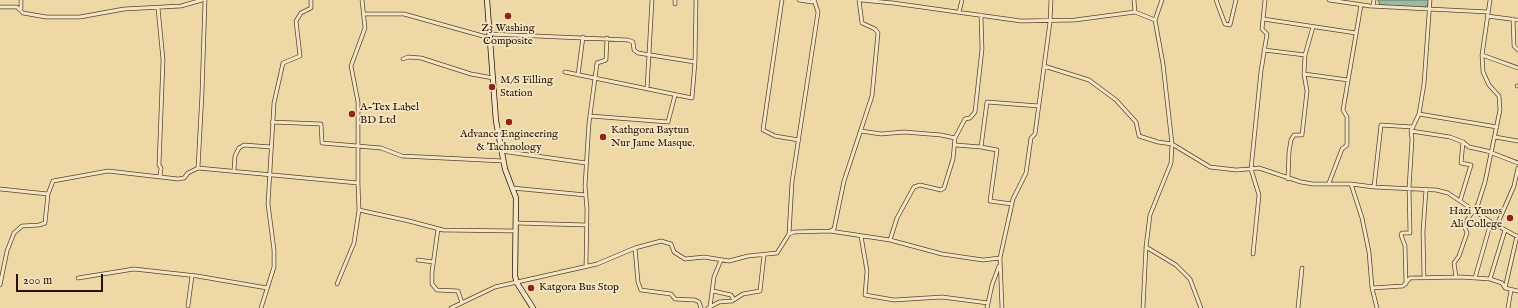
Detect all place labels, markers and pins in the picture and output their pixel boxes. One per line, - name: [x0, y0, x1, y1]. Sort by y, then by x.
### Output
- marker: Z3 Washing Composite: [503, 11, 513, 21]
- place label: Z3 Washing Composite: [481, 22, 535, 48]
- place label: M/S Filling Station: [500, 74, 553, 100]
- marker: M/S Filling Station: [487, 82, 497, 92]
- place label: A-Tex Label BD Ltd: [360, 101, 419, 127]
- marker: A-Tex Label BD Ltd: [347, 109, 357, 119]
- marker: Advance Engineering & Tachnology: [504, 117, 514, 127]
- place label: Kathgora Baytun Nur Jame Masque.: [611, 124, 695, 150]
- place label: Advance Engineering & Tachnology: [460, 128, 558, 154]
- marker: Kathgora Baytun Nur Jame Masque.: [598, 132, 608, 142]
- place label: Hazi Yunos Ali College: [1449, 205, 1502, 231]
- marker: Hazi Yunos Ali College: [1505, 213, 1515, 223]
- place label: Katgora Bus Stop: [539, 281, 619, 295]
- marker: Katgora Bus Stop: [526, 283, 536, 293]

